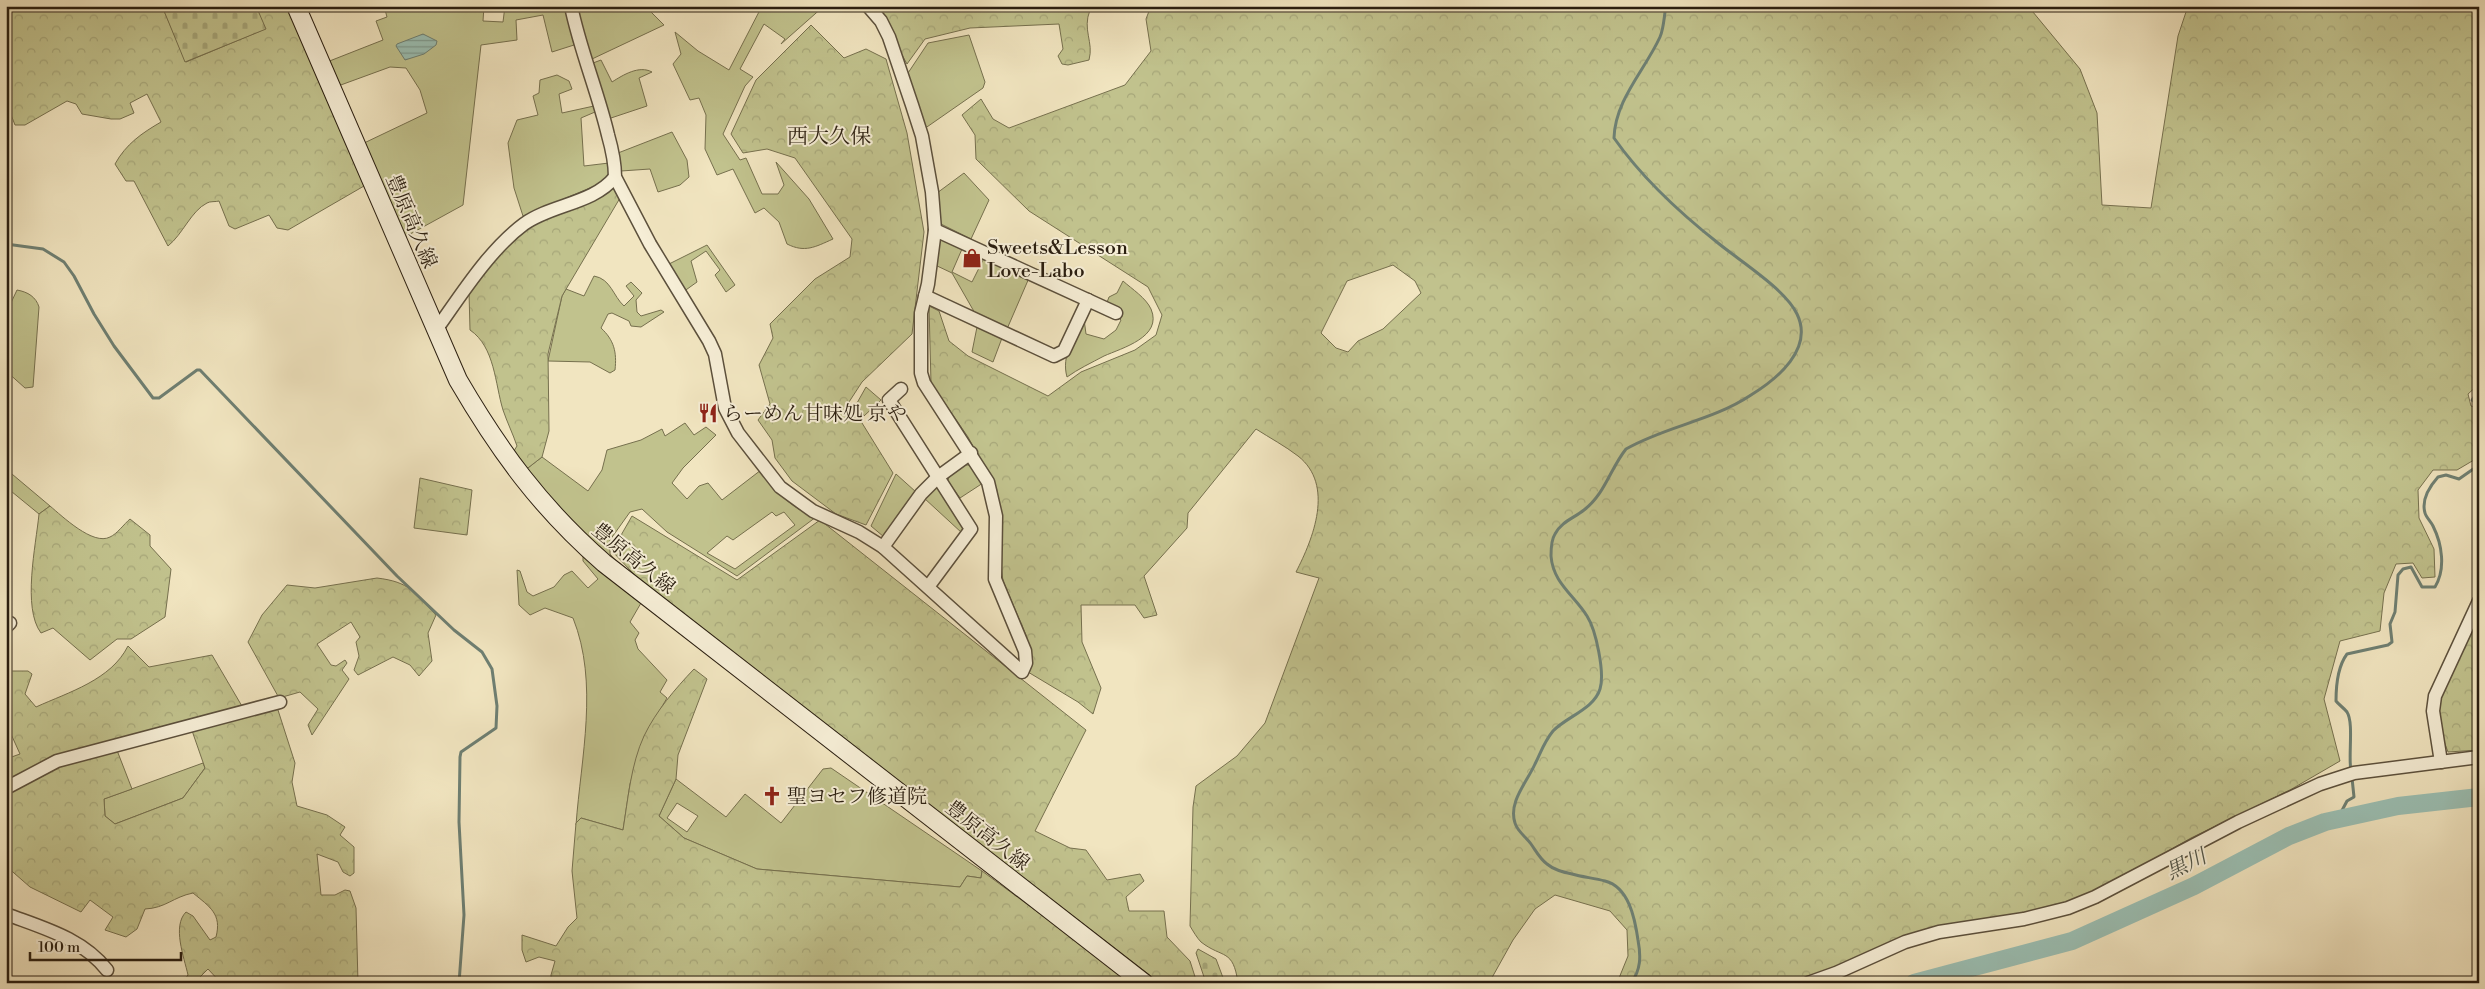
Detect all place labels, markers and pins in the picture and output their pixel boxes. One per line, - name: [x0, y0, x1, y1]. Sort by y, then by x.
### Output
- place label: Sweets&Lesson Love-Labo: [987, 236, 1128, 284]
- shop icon: Sweets&Lesson Love-Labo: [961, 247, 983, 269]
- restaurant icon: らーめん甘味処 京や: [697, 402, 719, 424]
- place label: らーめん甘味処 京や: [723, 402, 907, 427]
- church icon: 聖ヨセフ修道院: [761, 785, 783, 807]
- place label: 聖ヨセフ修道院: [787, 785, 927, 810]

